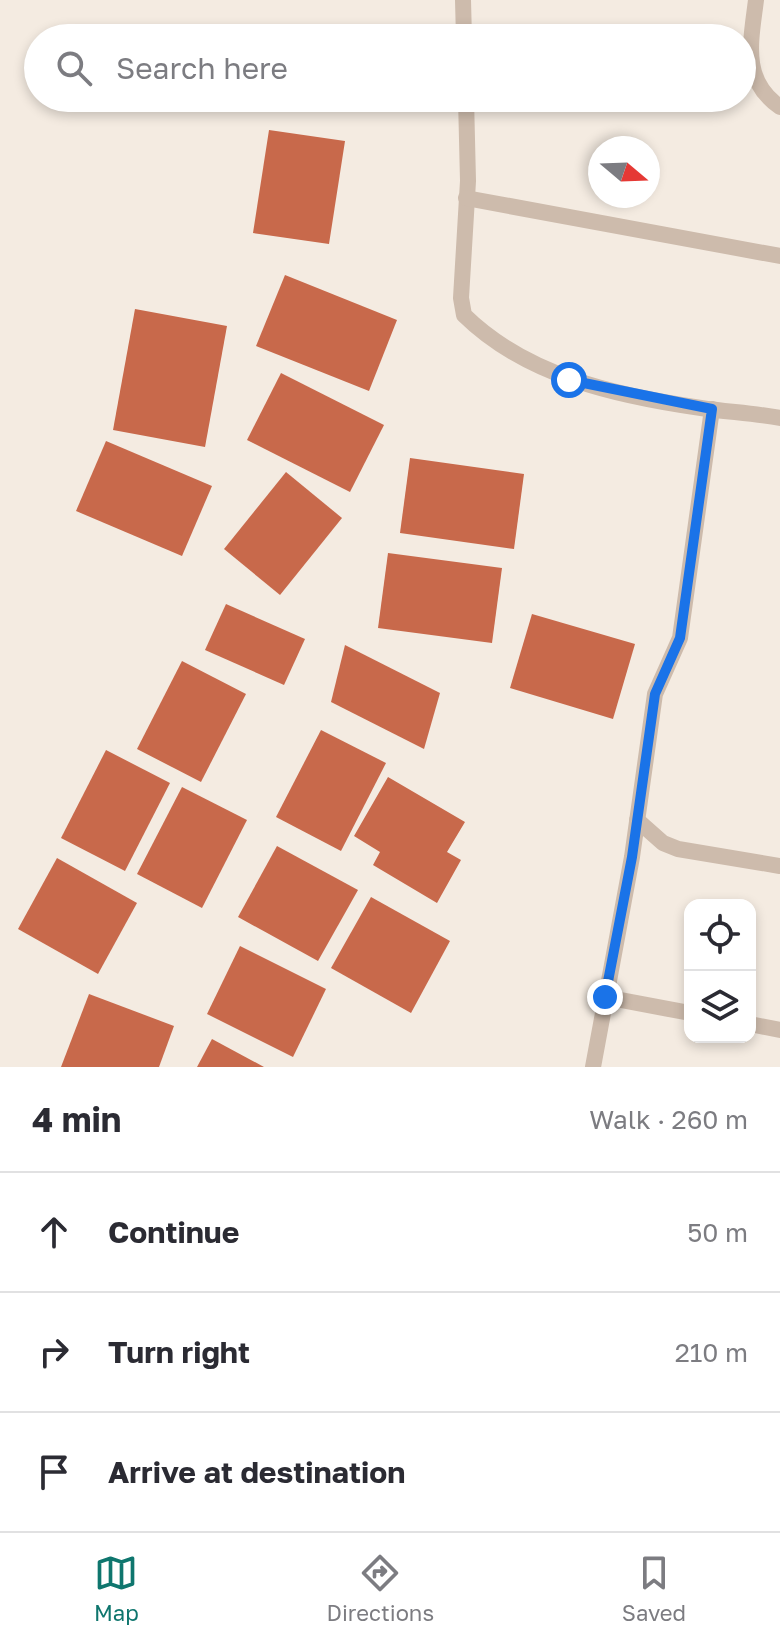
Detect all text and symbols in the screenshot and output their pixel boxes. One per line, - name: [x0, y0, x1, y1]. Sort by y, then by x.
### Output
- search box: [24, 24, 756, 112]
- icon: search: [52, 46, 96, 90]
- text: Search here: [116, 50, 288, 86]
- north arrow: [588, 136, 660, 208]
- route start: [551, 362, 587, 398]
- map controls: [684, 899, 756, 1043]
- button: locate: [684, 899, 756, 971]
- button: layers: [684, 971, 756, 1043]
- route end: [587, 979, 623, 1015]
- text: 4 min: [32, 1099, 121, 1139]
- text: Walk · 260 m: [589, 1104, 748, 1135]
- icon: ahead: [32, 1210, 76, 1254]
- text: Continue: [108, 1214, 239, 1250]
- text: 50 m: [687, 1217, 748, 1248]
- icon: right: [32, 1330, 76, 1374]
- text: Turn right: [108, 1334, 250, 1370]
- text: 210 m: [675, 1337, 748, 1368]
- icon: arrive: [32, 1450, 76, 1494]
- text: Arrive at destination: [108, 1454, 405, 1490]
- tab: Map: [94, 1551, 139, 1626]
- tab: Directions: [327, 1551, 434, 1626]
- tab: Saved: [622, 1551, 686, 1626]

